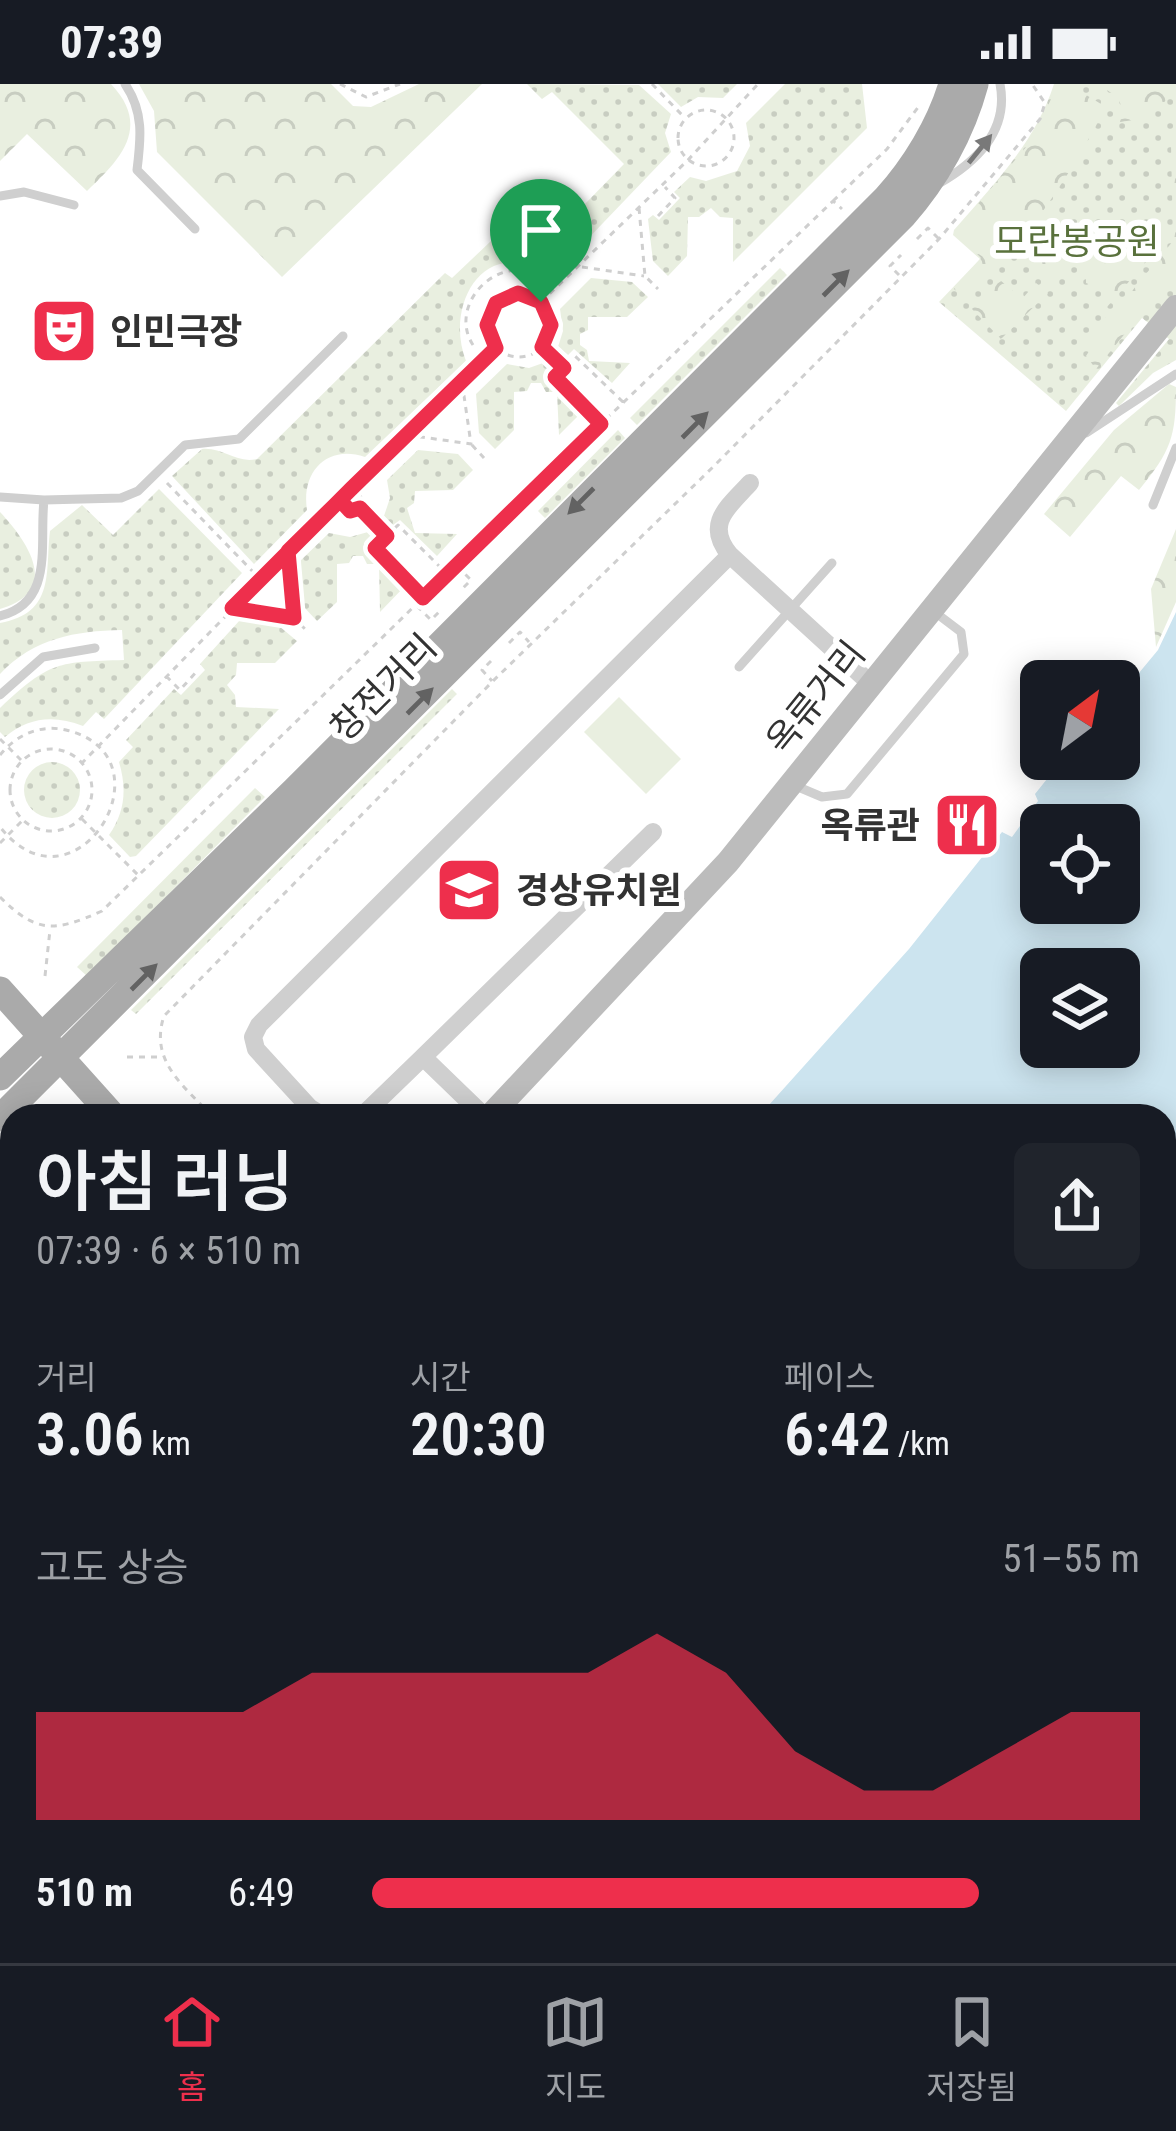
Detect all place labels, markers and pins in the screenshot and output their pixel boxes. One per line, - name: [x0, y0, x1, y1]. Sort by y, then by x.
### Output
- pin: [490, 179, 592, 302]
- theatre icon: 인민극장: [29, 296, 99, 366]
- place label: 인민극장: [110, 311, 242, 353]
- restaurant icon: 옥류관: [932, 790, 1002, 860]
- place label: 옥류관: [821, 805, 920, 847]
- school or university icon: 경상유치원: [434, 855, 504, 925]
- place label: 경상유치원: [516, 870, 682, 912]

